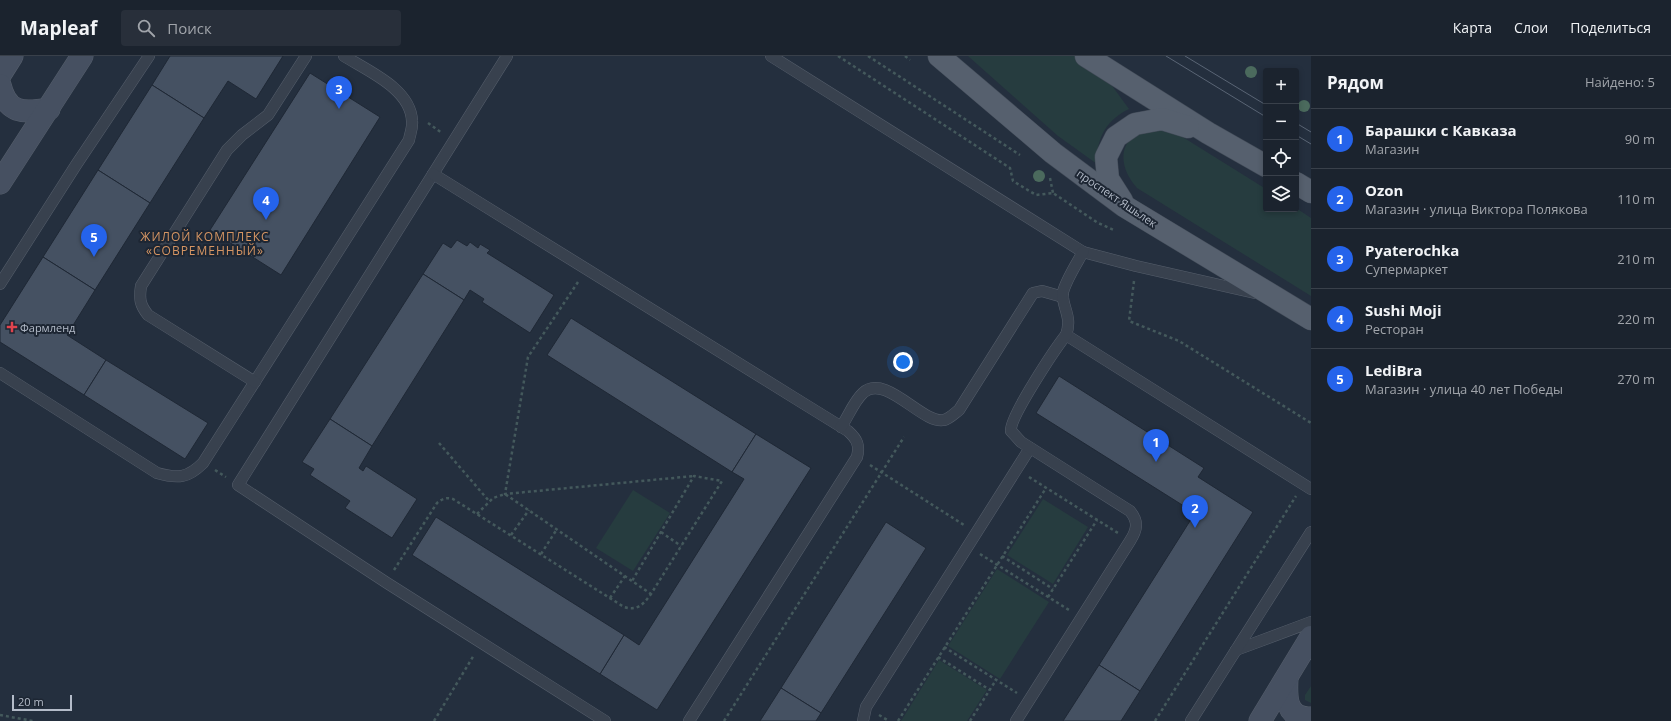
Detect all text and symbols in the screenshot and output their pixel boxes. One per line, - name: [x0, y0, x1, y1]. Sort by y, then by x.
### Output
- search box: [121, 10, 401, 46]
- text: Mapleaf: [20, 15, 97, 41]
- icon: search: [135, 17, 157, 39]
- text: Поиск: [167, 18, 212, 38]
- text: Карта: [1453, 18, 1492, 37]
- text: Слои: [1514, 18, 1548, 37]
- text: Поделиться: [1570, 18, 1651, 37]
- map controls: [1263, 68, 1299, 212]
- button: +: [1263, 68, 1299, 104]
- text: Рядом: [1327, 71, 1384, 94]
- text: Найдено: 5: [1585, 73, 1655, 91]
- pin: 3: [326, 76, 352, 109]
- button: −: [1263, 104, 1299, 140]
- text: Барашки с Кавказа: [1365, 120, 1517, 140]
- text: 1: [1336, 130, 1344, 148]
- text: 90 m: [1625, 130, 1655, 148]
- button: locate: [1263, 140, 1299, 176]
- text: Магазин: [1365, 140, 1420, 158]
- street label: проспект Яшьлек: [1074, 166, 1160, 231]
- button: layers: [1263, 176, 1299, 212]
- text: Ozon: [1365, 180, 1403, 200]
- pin: 4: [253, 187, 279, 220]
- text: 2: [1336, 190, 1344, 208]
- text: 110 m: [1617, 190, 1655, 208]
- text: Магазин · улица Виктора Полякова: [1365, 200, 1588, 218]
- pin: 5: [81, 224, 107, 257]
- district label: ЖИЛОЙ КОМПЛЕКС «СОВРЕМЕННЫЙ»: [140, 228, 270, 259]
- text: Pyaterochka: [1365, 240, 1459, 260]
- text: 3: [1336, 250, 1344, 268]
- text: 210 m: [1617, 250, 1655, 268]
- text: Супермаркет: [1365, 260, 1448, 278]
- text: Sushi Moji: [1365, 300, 1442, 320]
- text: 4: [1336, 310, 1344, 328]
- text: 220 m: [1617, 310, 1655, 328]
- place label: Фармленд: [20, 320, 76, 335]
- text: Ресторан: [1365, 320, 1424, 338]
- marker: Фармленд: [7, 322, 17, 332]
- your location: [893, 352, 913, 372]
- text: LediBra: [1365, 360, 1422, 380]
- text: 5: [1336, 370, 1344, 388]
- text: 270 m: [1617, 370, 1655, 388]
- text: Магазин · улица 40 лет Победы: [1365, 380, 1563, 398]
- pin: 1: [1143, 429, 1169, 462]
- pin: 2: [1182, 495, 1208, 528]
- scale bar: [12, 693, 72, 712]
- text: 20 m: [18, 694, 44, 709]

